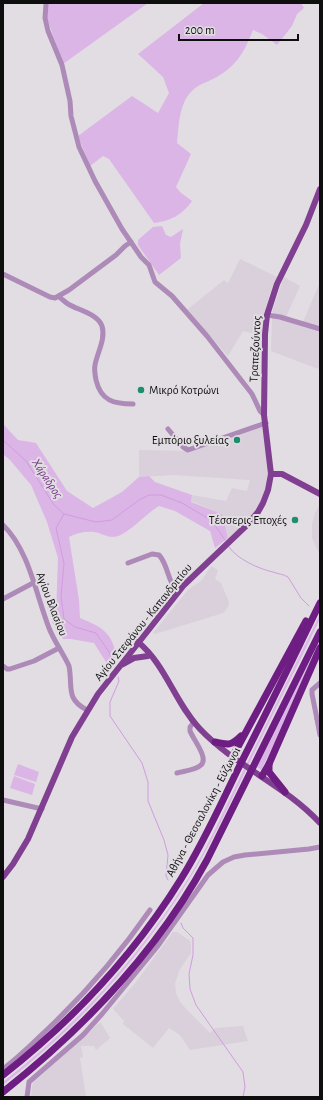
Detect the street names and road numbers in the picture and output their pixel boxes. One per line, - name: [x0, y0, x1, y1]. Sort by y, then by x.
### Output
- street label: Τραπεζούντος: [247, 315, 264, 383]
- street label: Αγίου Στεφάνου - Καπανδριτίου: [92, 561, 194, 683]
- street label: Αγίου Βλασίου: [34, 570, 70, 638]
- street label: Αθήνα - Θεσσαλονίκη - Εύζωνοι: [164, 745, 243, 879]

